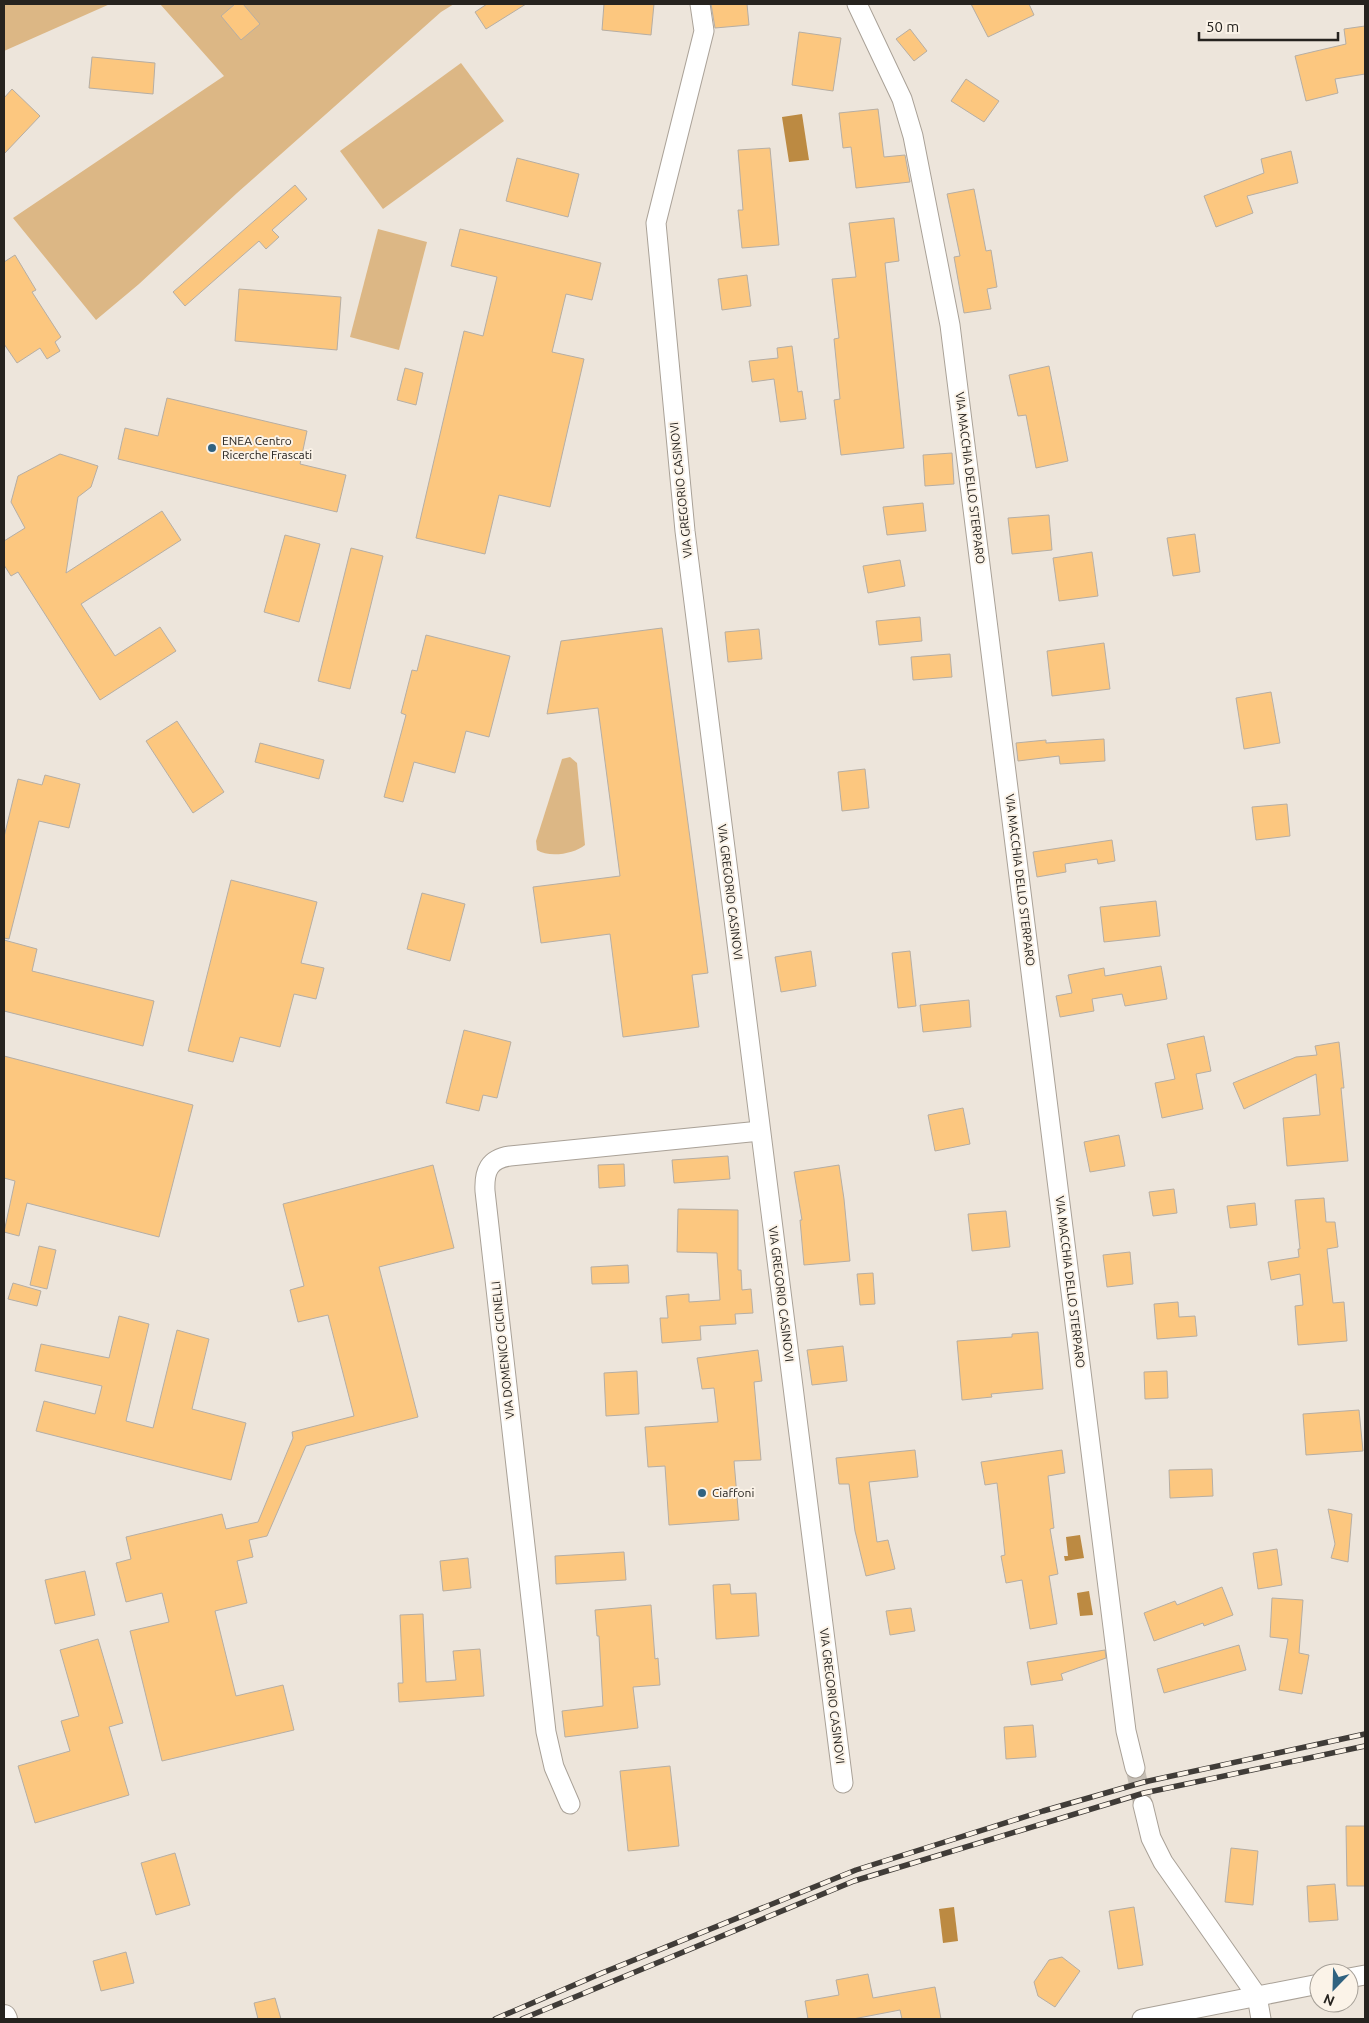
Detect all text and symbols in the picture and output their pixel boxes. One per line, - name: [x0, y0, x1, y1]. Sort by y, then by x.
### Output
- scale bar: [1199, 10, 1338, 42]
- text: 50 m: [1206, 18, 1239, 35]
- street label: VIA MACCHIA DELLO STERPARO: [953, 391, 988, 565]
- street label: VIA GREGORIO CASINOVI: [667, 421, 694, 559]
- place label: ENEA Centro Ricerche Frascati: [222, 434, 312, 461]
- marker: ENEA Centro Ricerche Frascati: [206, 442, 218, 454]
- street label: VIA MACCHIA DELLO STERPARO: [1003, 793, 1038, 967]
- street label: VIA GREGORIO CASINOVI: [716, 823, 745, 961]
- street label: VIA MACCHIA DELLO STERPARO: [1053, 1195, 1088, 1369]
- street label: VIA GREGORIO CASINOVI: [767, 1225, 796, 1363]
- street label: VIA DOMENICO CICINELLI: [489, 1280, 516, 1420]
- place label: Ciaffoni: [712, 1486, 754, 1499]
- marker: Ciaffoni: [696, 1487, 708, 1499]
- street label: VIA GREGORIO CASINOVI: [818, 1627, 847, 1765]
- north arrow: [1309, 1963, 1359, 2013]
- text: N: [1321, 1991, 1337, 2009]

